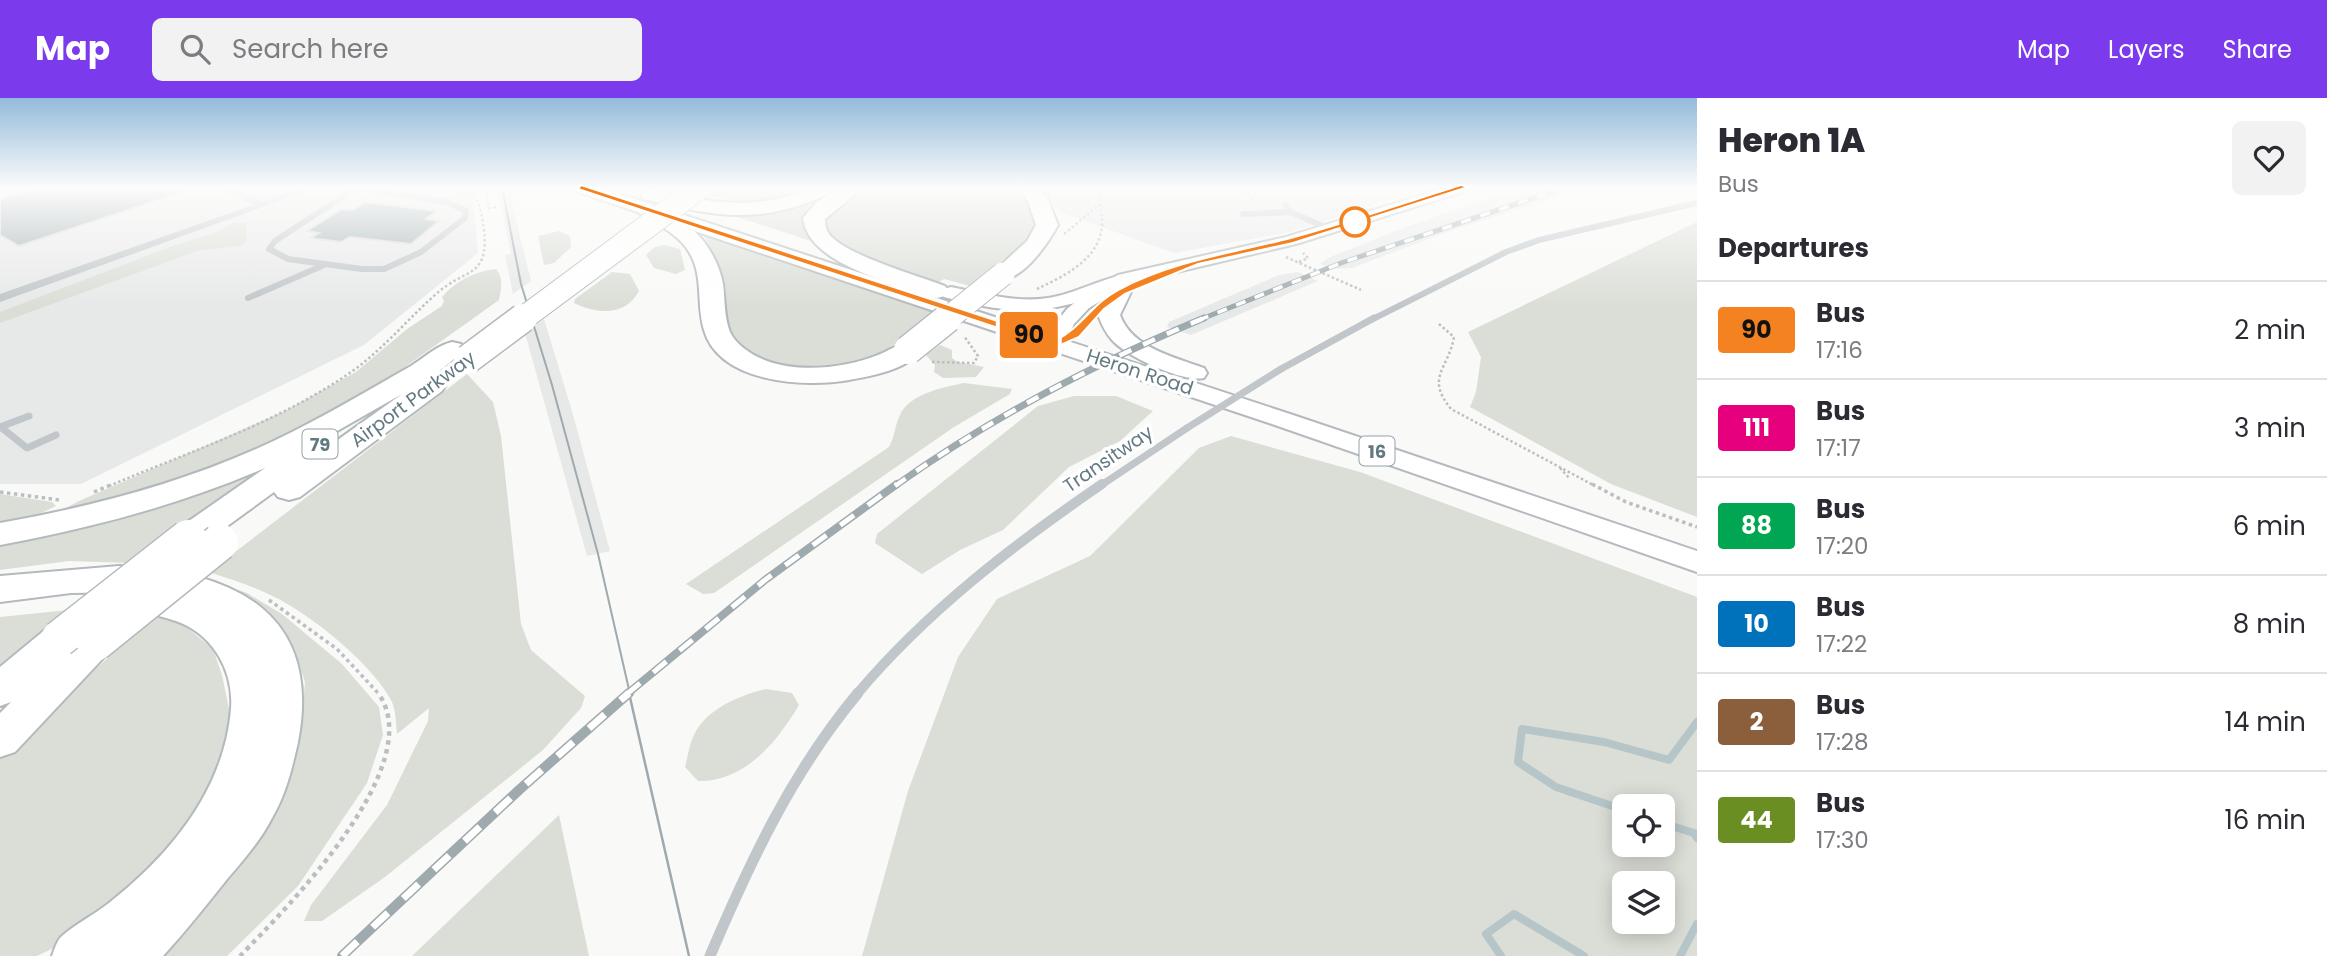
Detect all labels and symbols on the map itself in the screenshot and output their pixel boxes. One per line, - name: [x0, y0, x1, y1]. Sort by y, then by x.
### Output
- unlabelled marker: [1340, 207, 1370, 237]
- line badge: 90: [998, 312, 1060, 358]
- street label: Heron Road: [1083, 342, 1197, 402]
- street label: Airport Parkway: [345, 344, 481, 454]
- street label: Transitway: [1058, 419, 1158, 499]
- road number: 79: [302, 430, 338, 458]
- road number: 16: [1360, 436, 1394, 466]

